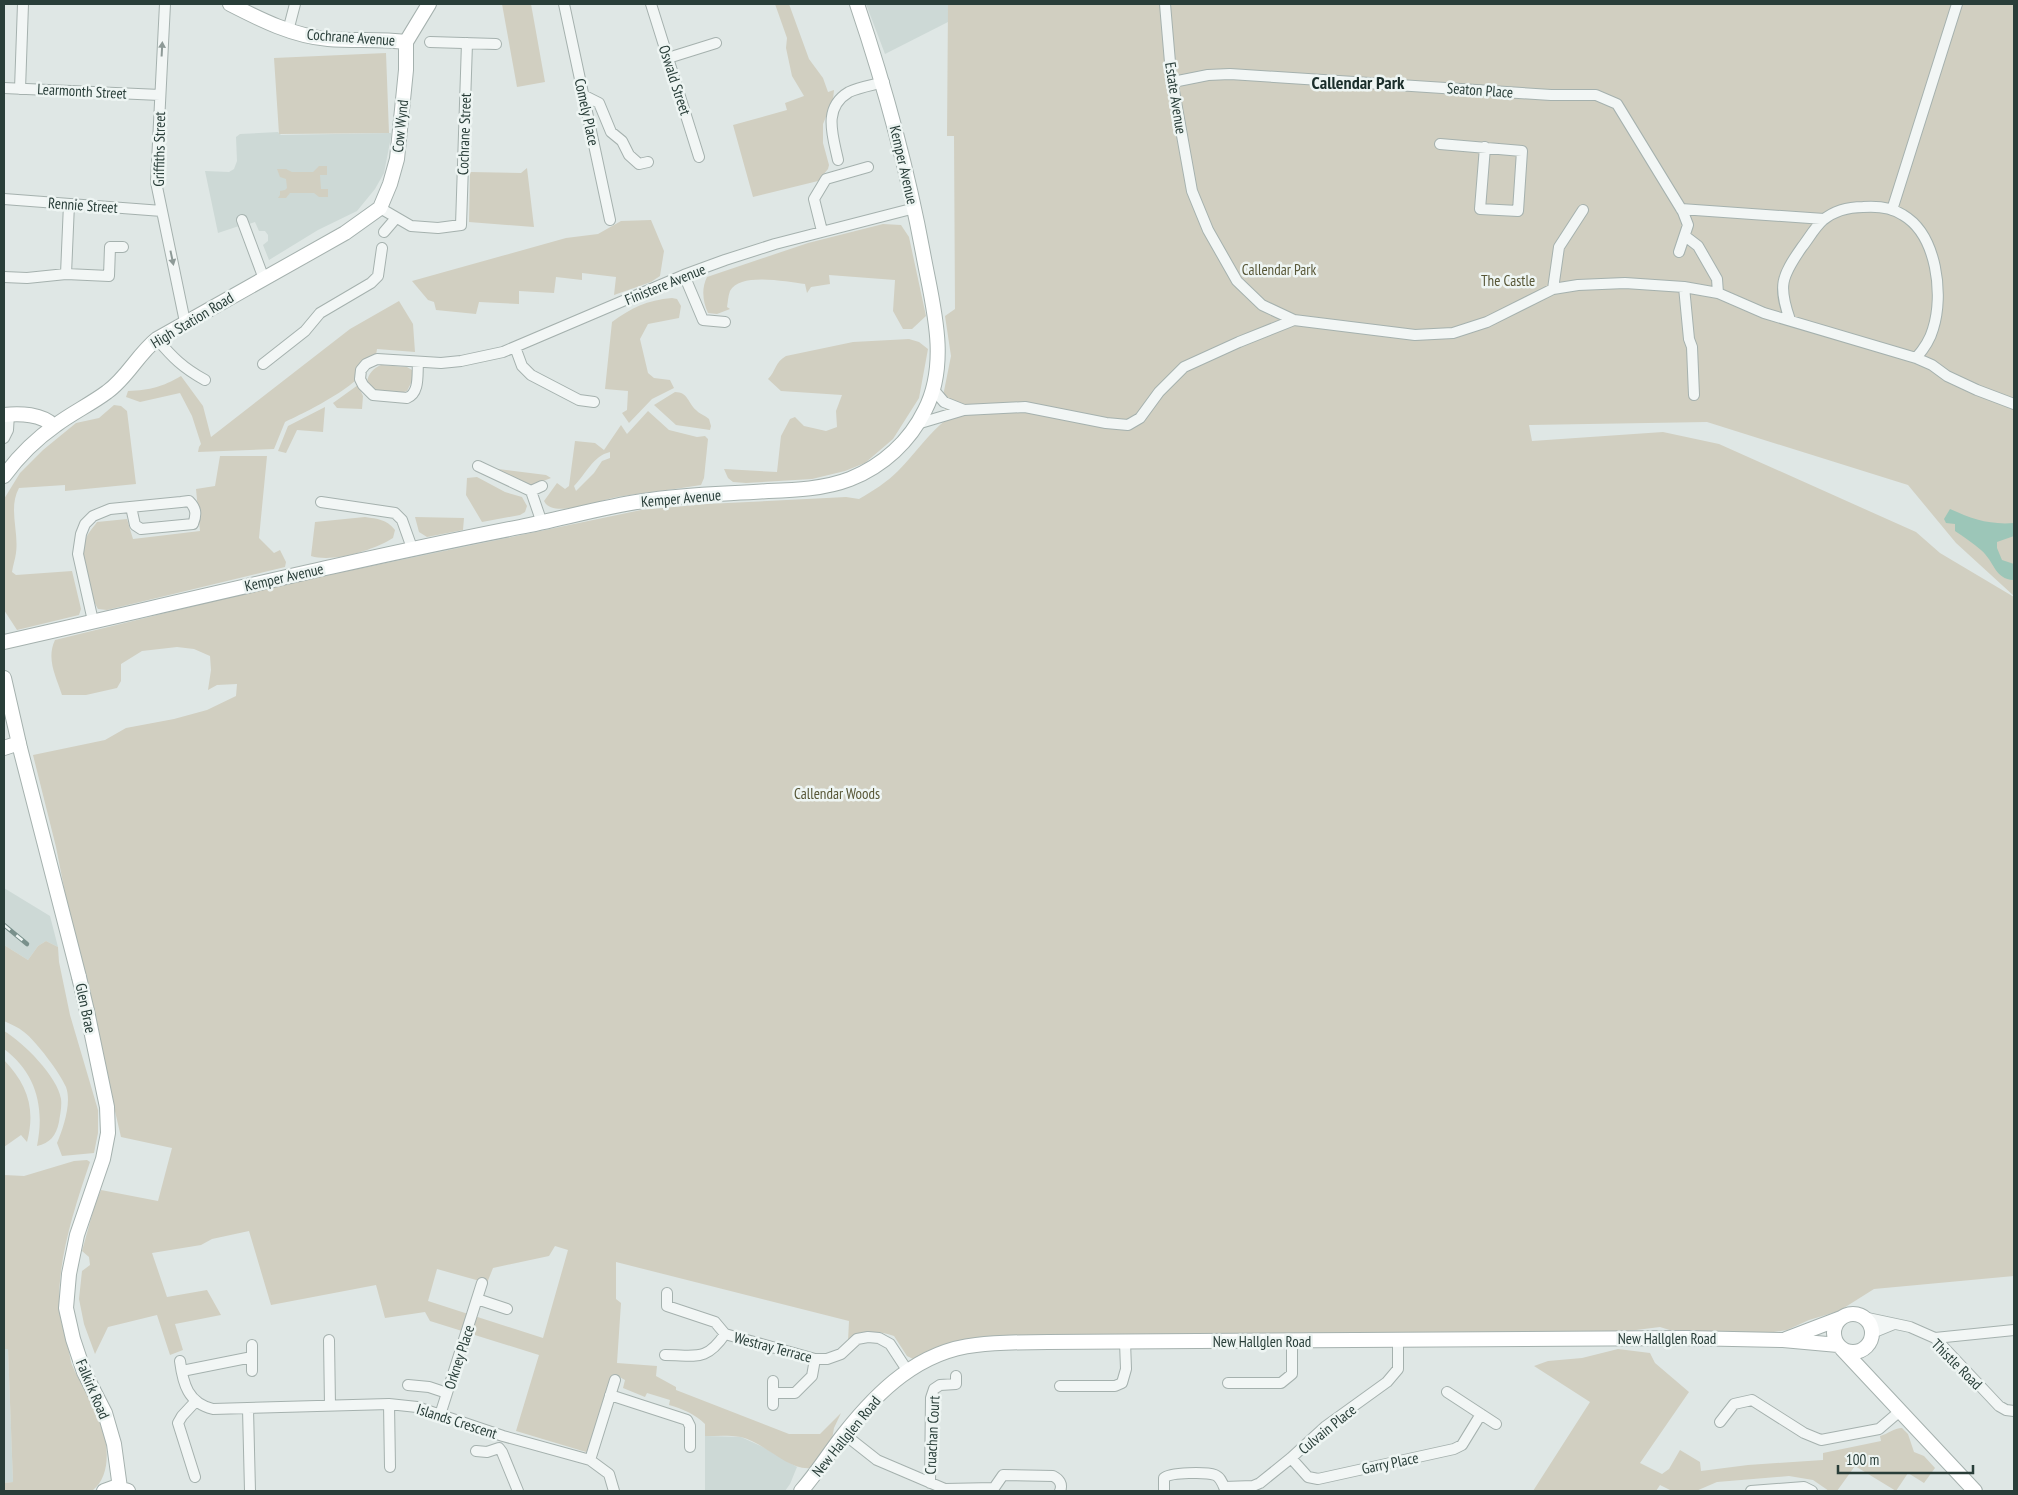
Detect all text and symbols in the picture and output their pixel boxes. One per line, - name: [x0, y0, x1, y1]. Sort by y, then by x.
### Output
- street label: Cochrane Avenue: [306, 24, 396, 50]
- one-way arrow: [159, 41, 167, 57]
- street label: Oswald Street: [655, 43, 695, 117]
- street label: Estate Avenue: [1161, 61, 1191, 135]
- district label: Callendar Park: [1312, 71, 1405, 94]
- street label: Comely Place: [571, 77, 603, 147]
- street label: Seaton Place: [1446, 78, 1514, 102]
- street label: Learmonth Street: [37, 79, 127, 103]
- street label: Cochrane Street: [453, 93, 475, 175]
- street label: Cow Wynd: [388, 99, 412, 153]
- street label: Griffiths Street: [149, 111, 169, 187]
- street label: Kemper Avenue: [886, 124, 922, 206]
- street label: Rennie Street: [48, 193, 118, 217]
- one-way arrow: [168, 251, 176, 266]
- street label: Finistere Avenue: [622, 259, 708, 309]
- park label: Callendar Park: [1242, 260, 1316, 279]
- park label: The Castle: [1481, 271, 1535, 290]
- street label: High Station Road: [147, 288, 237, 352]
- street label: Kemper Avenue: [640, 485, 722, 511]
- street label: Kemper Avenue: [243, 559, 325, 595]
- park label: Callendar Woods: [794, 784, 880, 803]
- street label: Glen Brae: [71, 981, 101, 1035]
- street label: Orkney Place: [440, 1322, 478, 1392]
- street label: Westray Terrace: [732, 1327, 814, 1367]
- street label: New Hallglen Road: [1618, 1329, 1716, 1348]
- street label: New Hallglen Road: [1213, 1332, 1311, 1351]
- street label: Thistle Road: [1928, 1335, 1986, 1393]
- street label: Falkirk Road: [72, 1356, 114, 1422]
- street label: New Hallglen Road: [808, 1392, 884, 1480]
- street label: Cruachan Court: [920, 1395, 944, 1475]
- street label: Islands Crescent: [414, 1399, 500, 1443]
- street label: Culvain Place: [1294, 1400, 1360, 1458]
- scale bar: [1838, 1442, 1973, 1474]
- street label: Garry Place: [1360, 1448, 1420, 1478]
- text: 100 m: [1846, 1450, 1879, 1469]

